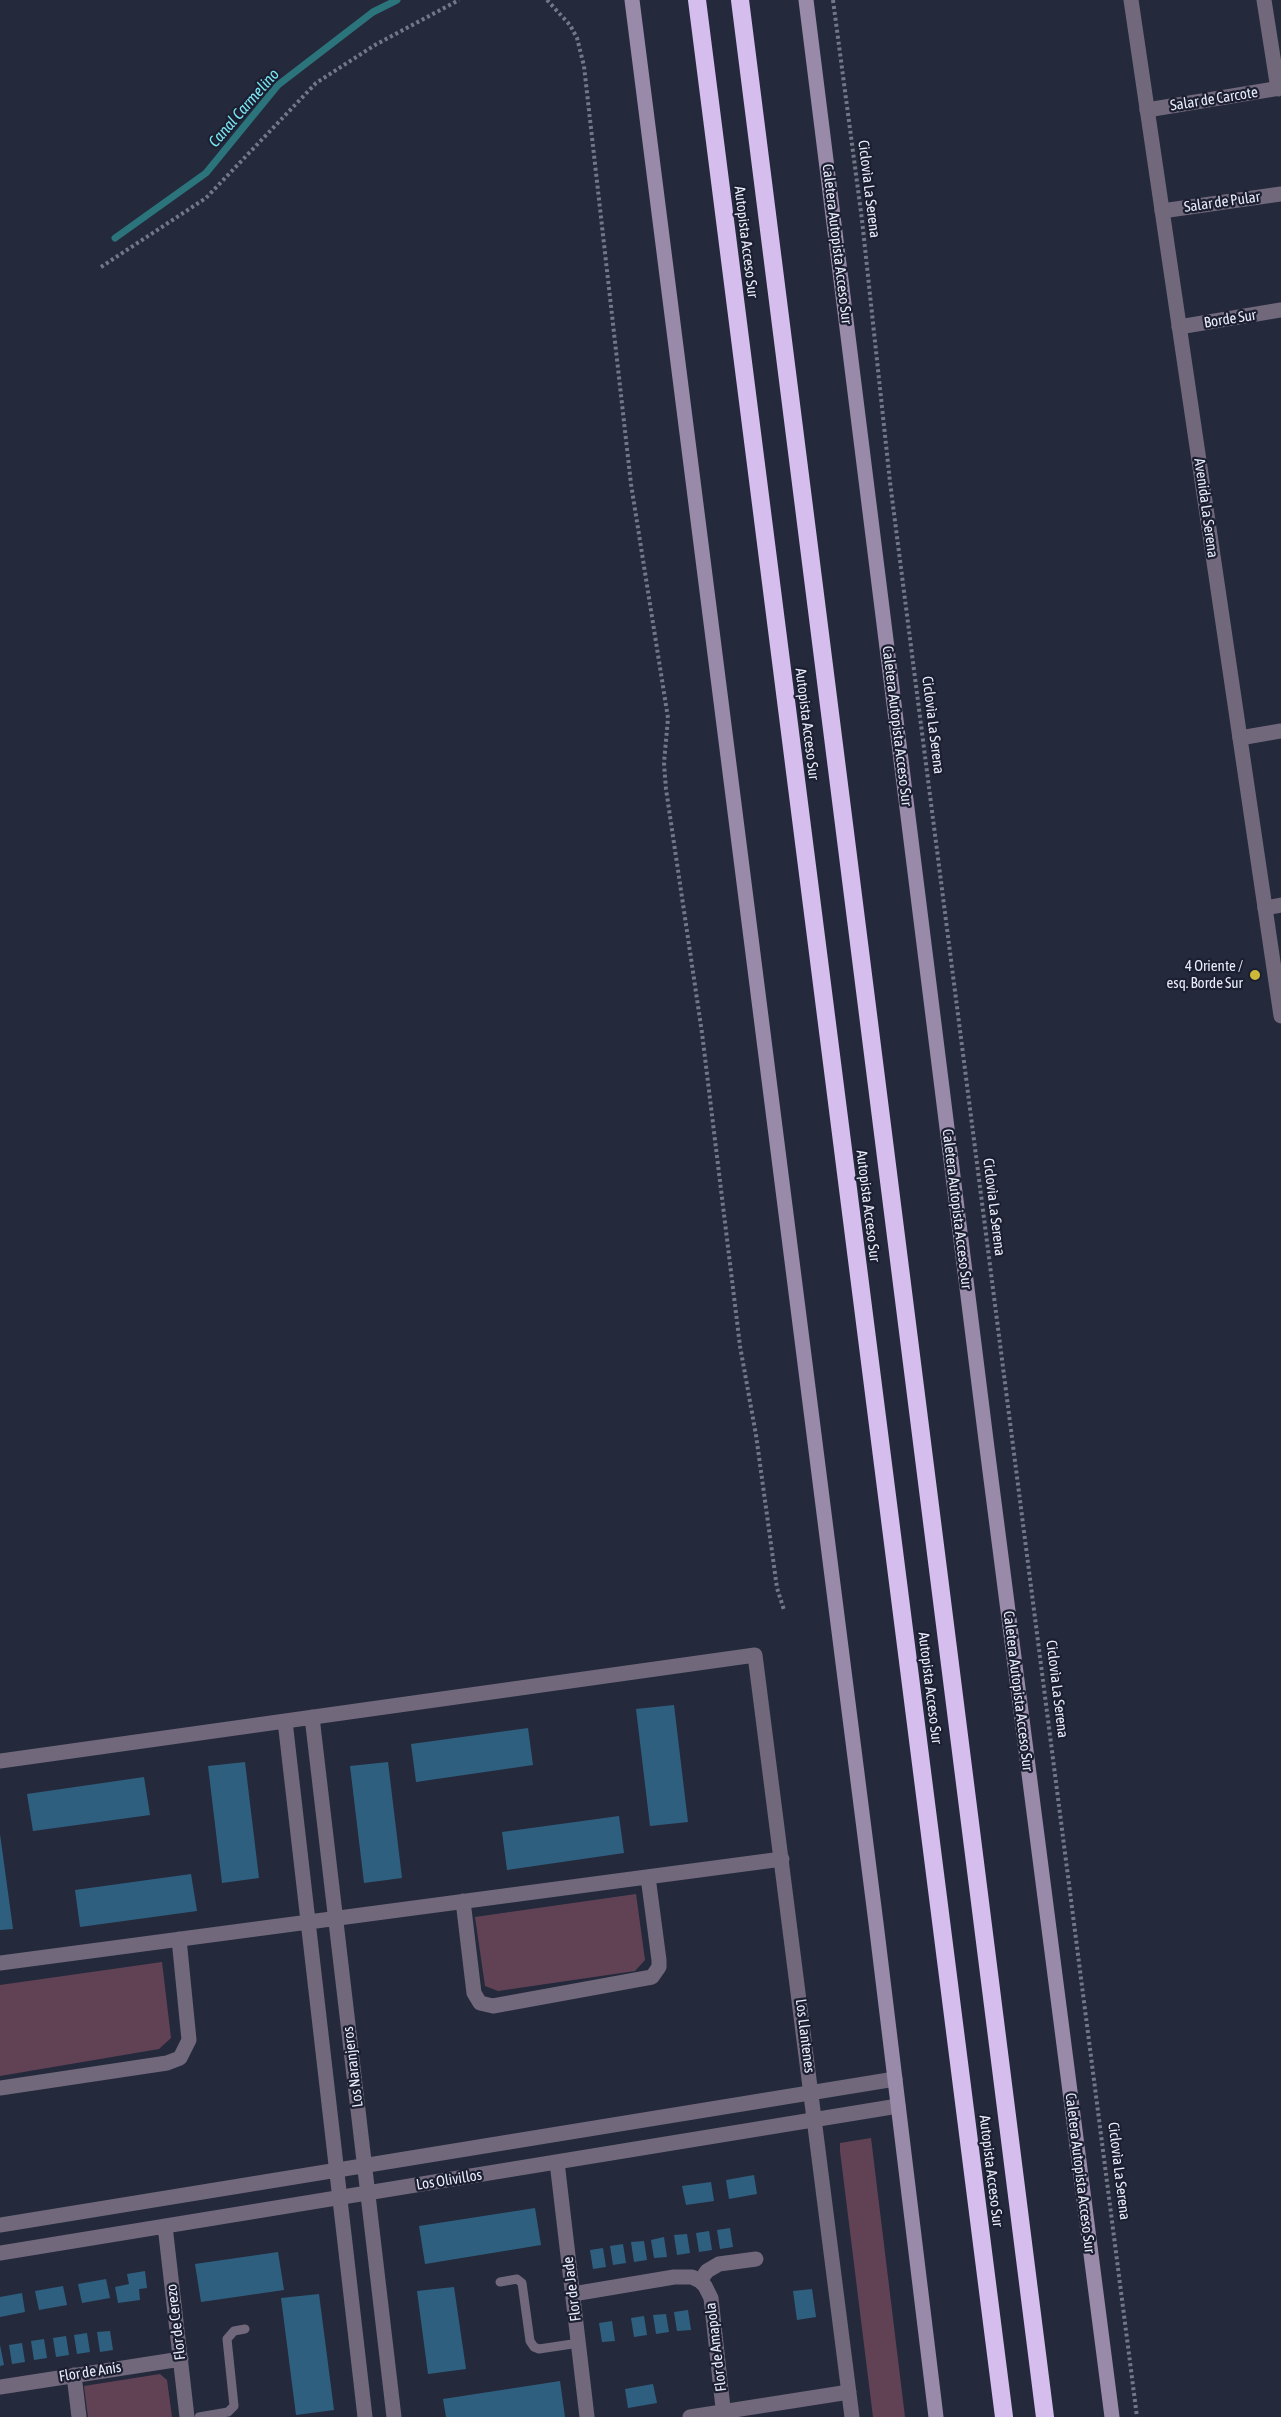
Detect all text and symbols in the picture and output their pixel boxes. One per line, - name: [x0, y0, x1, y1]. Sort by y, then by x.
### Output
- water label: Canal Carmelino: [205, 65, 283, 151]
- street label: Salar de Carcote: [1169, 83, 1259, 115]
- street label: Ciclovìa La Serena: [854, 139, 884, 239]
- street label: Caletera Autopista Acceso Sur: [818, 163, 856, 325]
- street label: Autopista Acceso Sur: [730, 185, 762, 299]
- street label: Salar de Pular: [1183, 188, 1261, 216]
- street label: Borde Sur: [1203, 306, 1257, 332]
- street label: Avenida La Serena: [1190, 457, 1222, 559]
- street label: Caletera Autopista Acceso Sur: [878, 645, 916, 807]
- street label: Autopista Acceso Sur: [791, 667, 823, 781]
- street label: Ciclovìa La Serena: [918, 675, 948, 775]
- place label: 4 Oriente / esq. Borde Sur: [1167, 957, 1243, 992]
- marker: 4 Oriente / esq. Borde Sur: [1248, 968, 1262, 982]
- street label: Caletera Autopista Acceso Sur: [938, 1128, 976, 1290]
- street label: Autopista Acceso Sur: [852, 1149, 884, 1263]
- street label: Ciclovìa La Serena: [979, 1157, 1009, 1257]
- street label: Caletera Autopista Acceso Sur: [999, 1610, 1037, 1772]
- street label: Autopista Acceso Sur: [914, 1631, 946, 1745]
- street label: Ciclovìa La Serena: [1042, 1639, 1072, 1739]
- street label: Los Llantenes: [792, 1998, 818, 2074]
- street label: Los Naranjeros: [339, 2025, 367, 2109]
- street label: Caletera Autopista Acceso Sur: [1061, 2092, 1099, 2254]
- street label: Autopista Acceso Sur: [975, 2114, 1007, 2228]
- street label: Ciclovìa La Serena: [1104, 2121, 1134, 2221]
- street label: Los Olivillos: [415, 2166, 483, 2194]
- street label: Flor de Jade: [559, 2256, 585, 2322]
- street label: Flor de Cerezo: [162, 2283, 190, 2361]
- street label: Flor de Amapola: [702, 2301, 730, 2393]
- street label: Flor de Anís: [58, 2358, 122, 2386]

